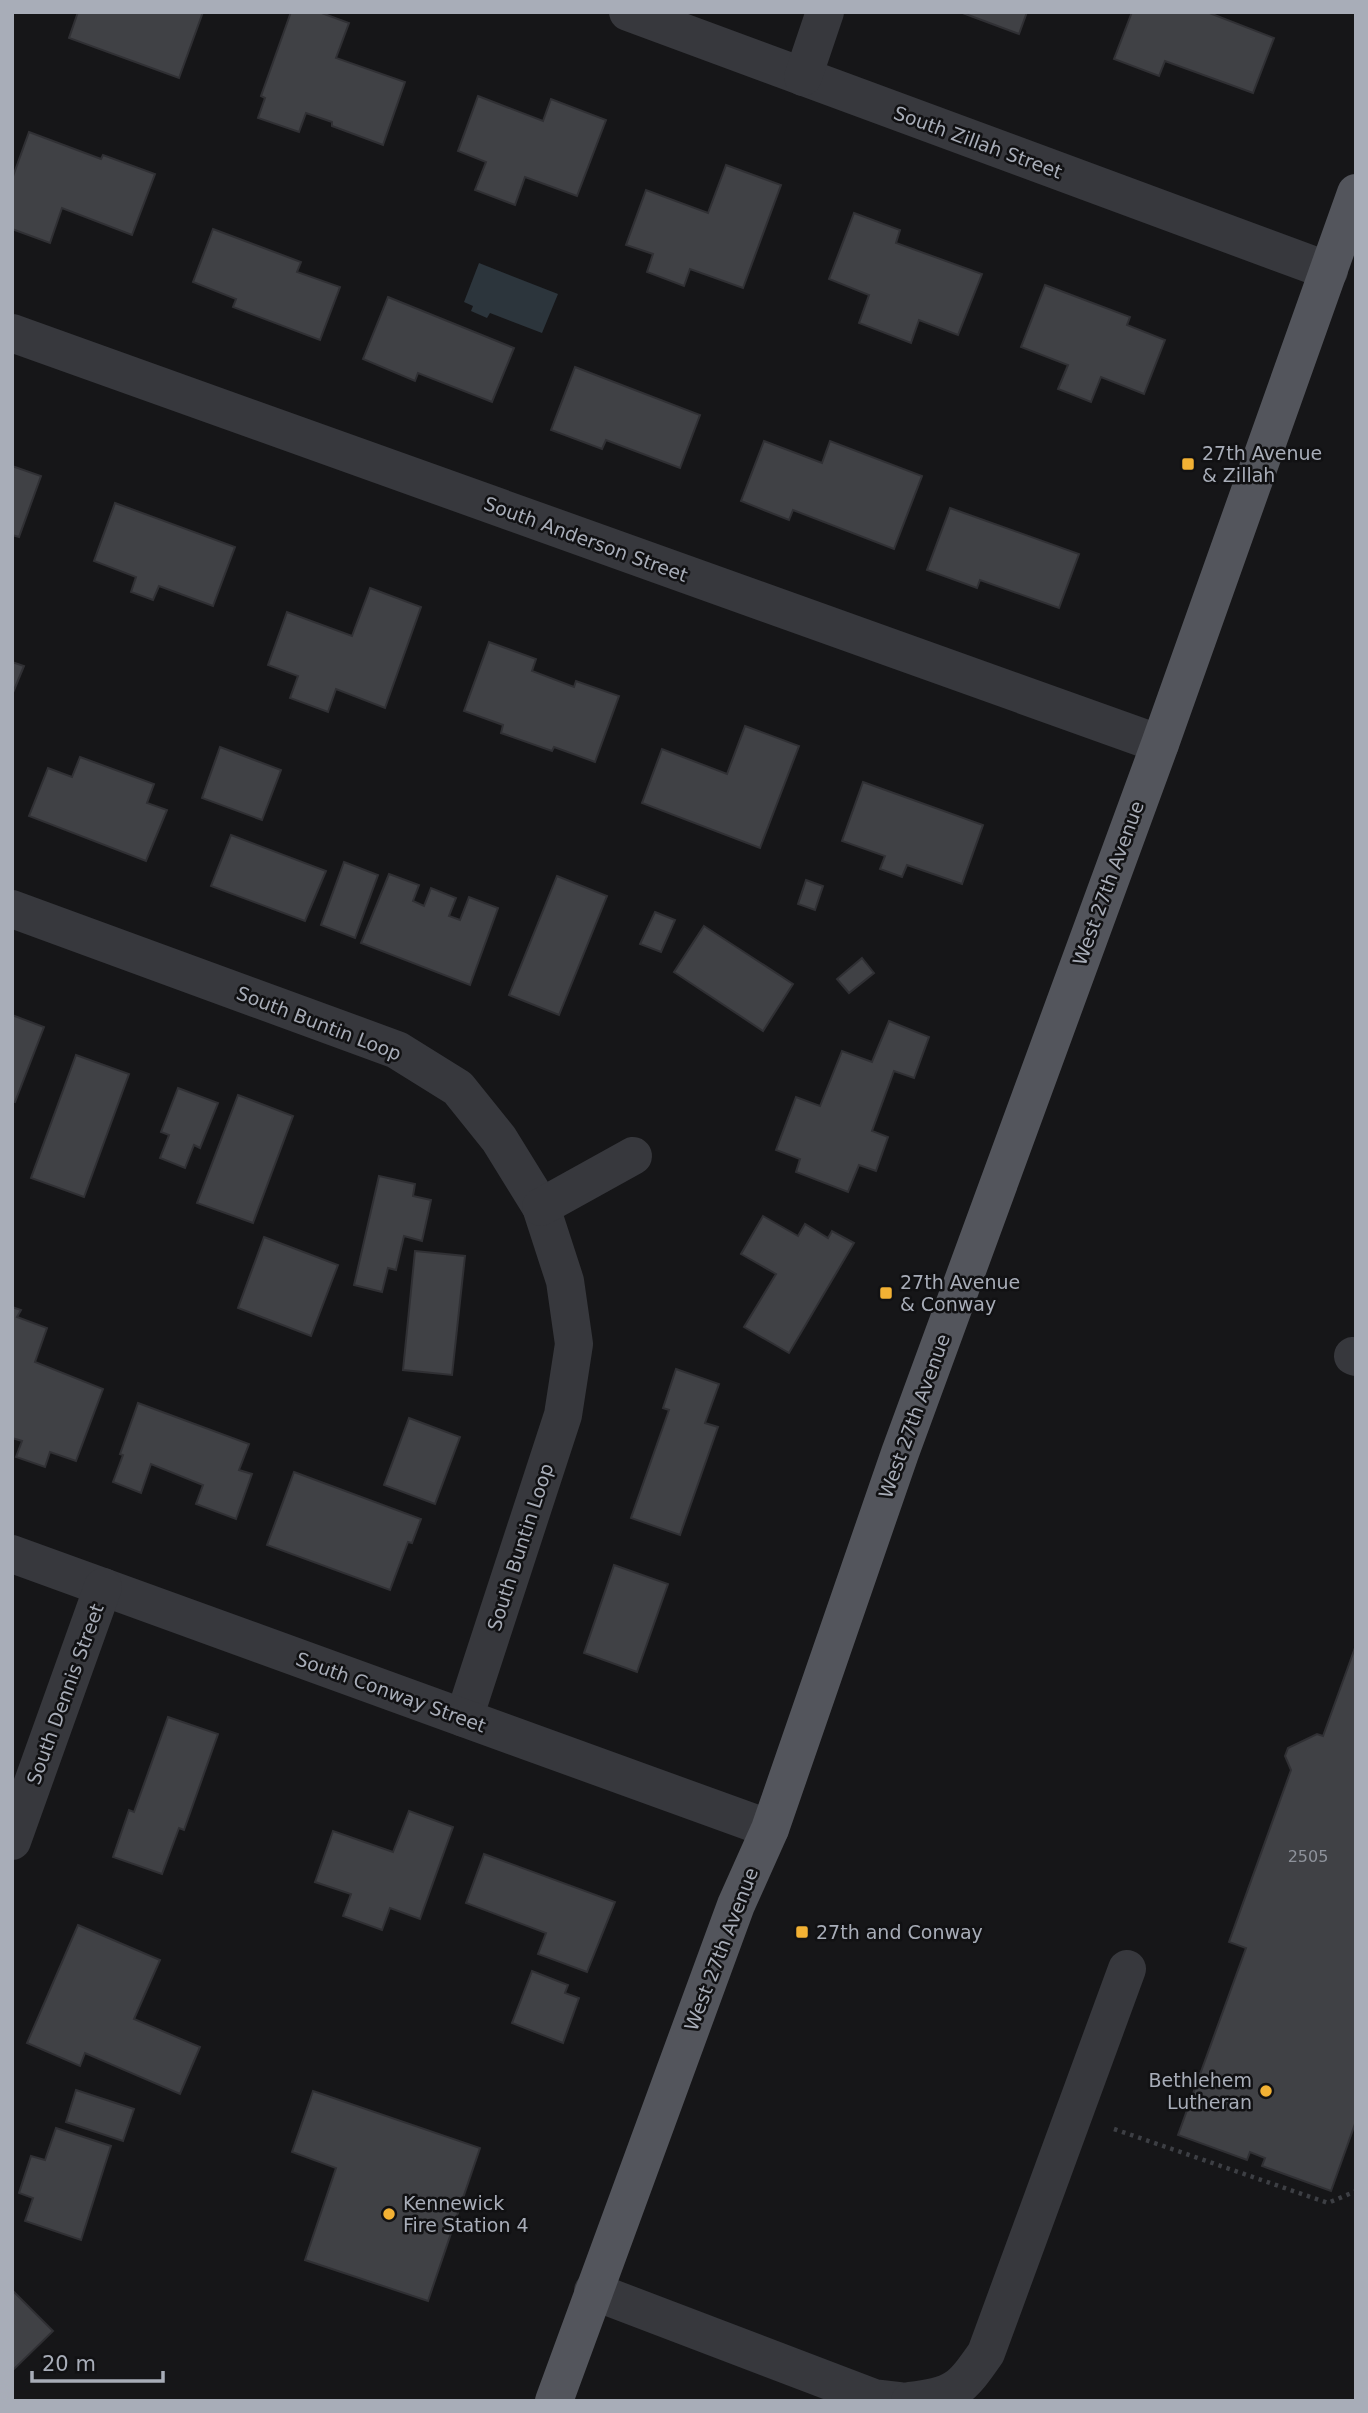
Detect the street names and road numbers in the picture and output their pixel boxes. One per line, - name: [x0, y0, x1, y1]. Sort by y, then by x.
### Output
- street label: South Zillah Street: [891, 101, 1065, 183]
- street label: South Anderson Street: [481, 492, 691, 586]
- street label: West 27th Avenue: [1068, 798, 1148, 968]
- street label: South Buntin Loop: [233, 981, 405, 1065]
- street label: West 27th Avenue: [874, 1331, 954, 1501]
- street label: South Buntin Loop: [483, 1461, 557, 1633]
- street label: South Dennis Street: [22, 1601, 108, 1787]
- street label: South Conway Street: [293, 1647, 489, 1737]
- street label: West 27th Avenue: [680, 1864, 762, 2034]

